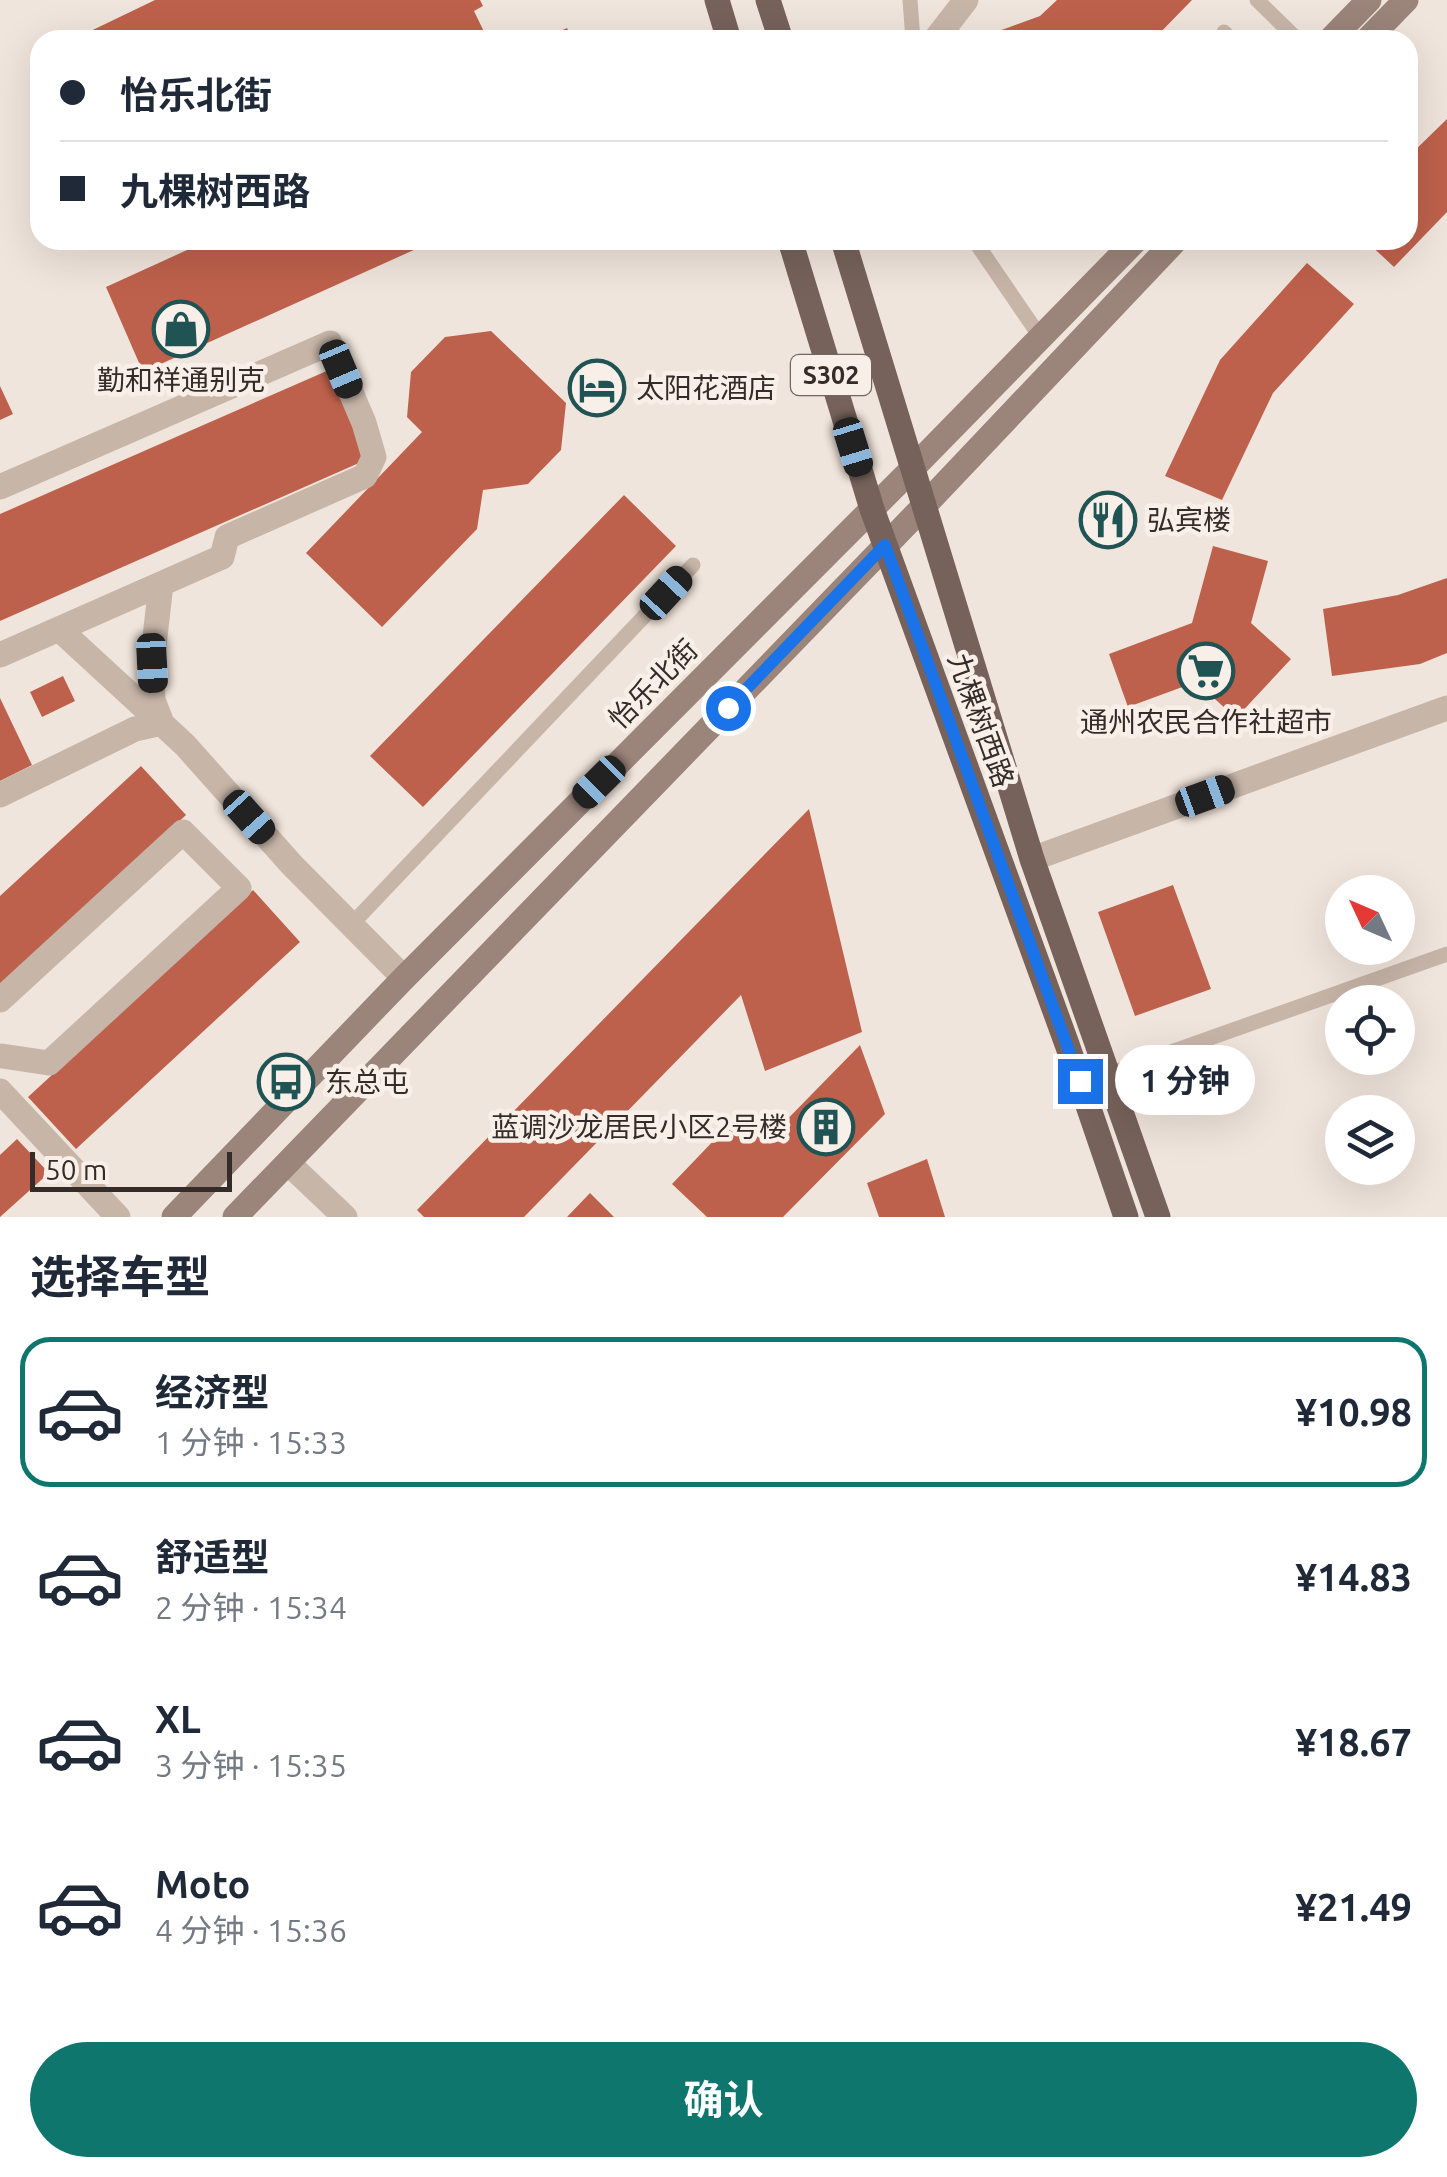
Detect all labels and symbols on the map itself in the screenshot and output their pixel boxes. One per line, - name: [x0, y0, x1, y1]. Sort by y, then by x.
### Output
- shop icon: 勤和祥通别克: [151, 299, 211, 359]
- car: [315, 336, 367, 402]
- road number: S302: [791, 355, 871, 395]
- hotel icon: 太阳花酒店: [567, 358, 627, 418]
- place label: 勤和祥通别克: [97, 364, 265, 395]
- place label: 太阳花酒店: [636, 372, 776, 403]
- car: [830, 414, 876, 480]
- restaurant icon: 弘宾楼: [1078, 490, 1138, 550]
- place label: 弘宾楼: [1147, 504, 1231, 535]
- car: [635, 561, 697, 625]
- car: [135, 632, 169, 694]
- street label: 怡乐北街: [602, 633, 703, 734]
- supermarket icon: 通州农民合作社超市: [1176, 641, 1236, 701]
- street label: 九棵树西路: [943, 649, 1020, 791]
- route start: [706, 686, 751, 731]
- place label: 通州农民合作社超市: [1080, 706, 1332, 737]
- car: [567, 750, 631, 814]
- car: [1172, 772, 1238, 820]
- car: [218, 785, 280, 849]
- north arrow: [1325, 875, 1415, 965]
- callout: 1 分钟: [1115, 1046, 1255, 1116]
- bus stop icon: 东总屯: [256, 1052, 316, 1112]
- route end: [1058, 1059, 1103, 1104]
- place label: 东总屯: [325, 1066, 409, 1097]
- building icon: 蓝调沙龙居民小区2号楼: [796, 1097, 856, 1157]
- place label: 蓝调沙龙居民小区2号楼: [491, 1111, 787, 1142]
- scale bar: [30, 1147, 232, 1192]

